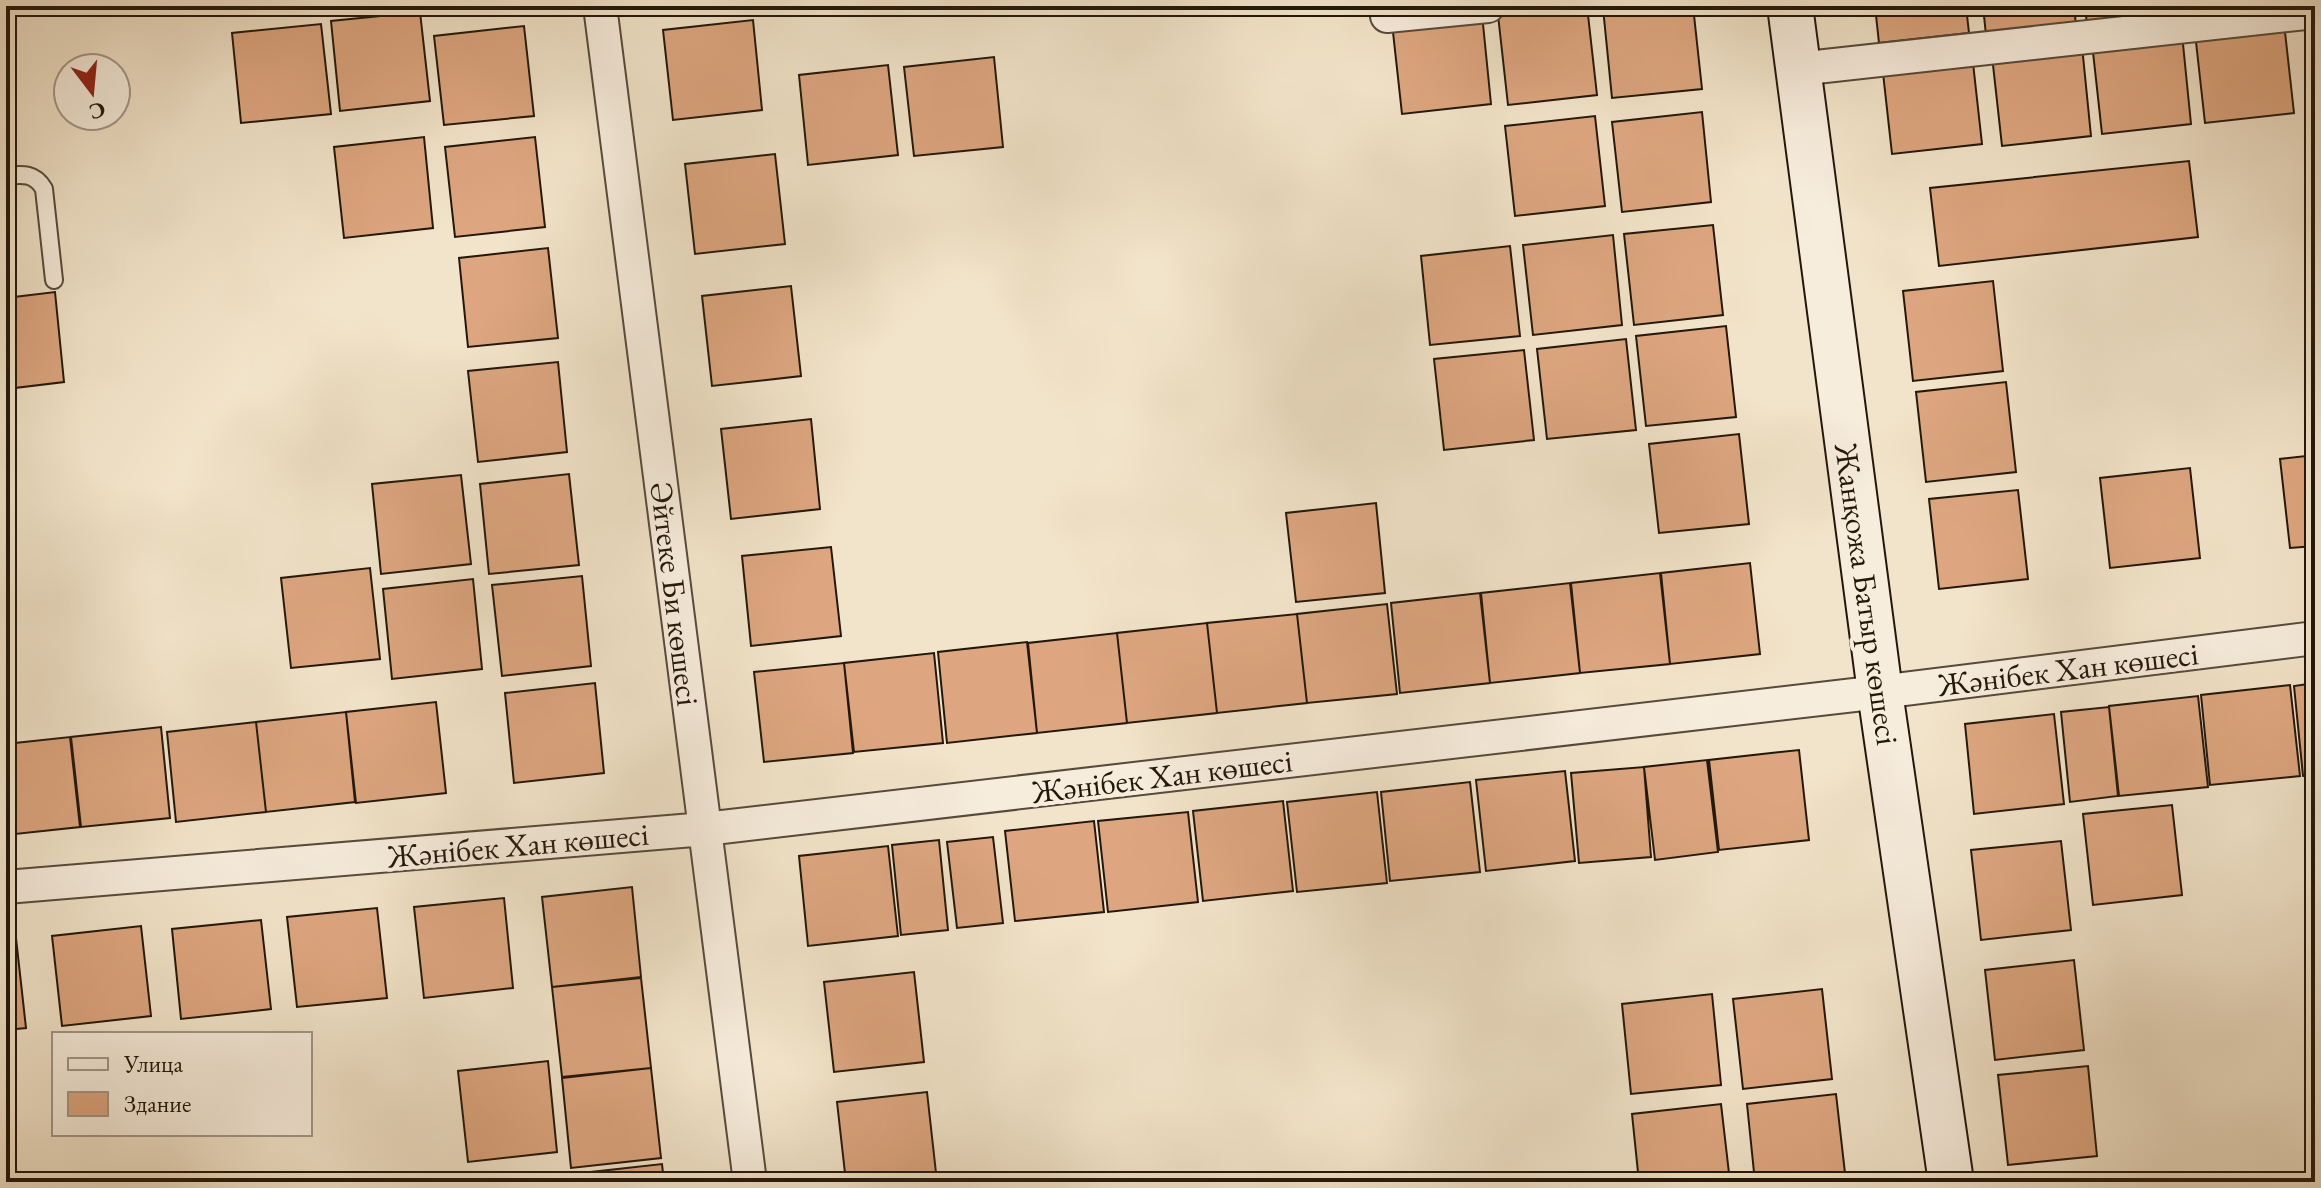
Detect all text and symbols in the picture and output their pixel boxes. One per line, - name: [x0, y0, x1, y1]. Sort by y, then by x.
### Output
- north arrow: [52, 52, 132, 132]
- text: С: [86, 95, 109, 127]
- street label: Жанқожа Батыр көшесі: [1825, 439, 1909, 748]
- street label: Әйтеке Би көшесі: [640, 480, 710, 708]
- street label: Жәнібек Хан көшесі: [1934, 632, 2201, 706]
- street label: Жәнібек Хан көшесі: [1028, 739, 1295, 813]
- street label: Жәнібек Хан көшесі: [385, 813, 651, 877]
- legend: [52, 1032, 312, 1136]
- text: Улица: [123, 1048, 183, 1079]
- text: Здание: [124, 1088, 191, 1119]

